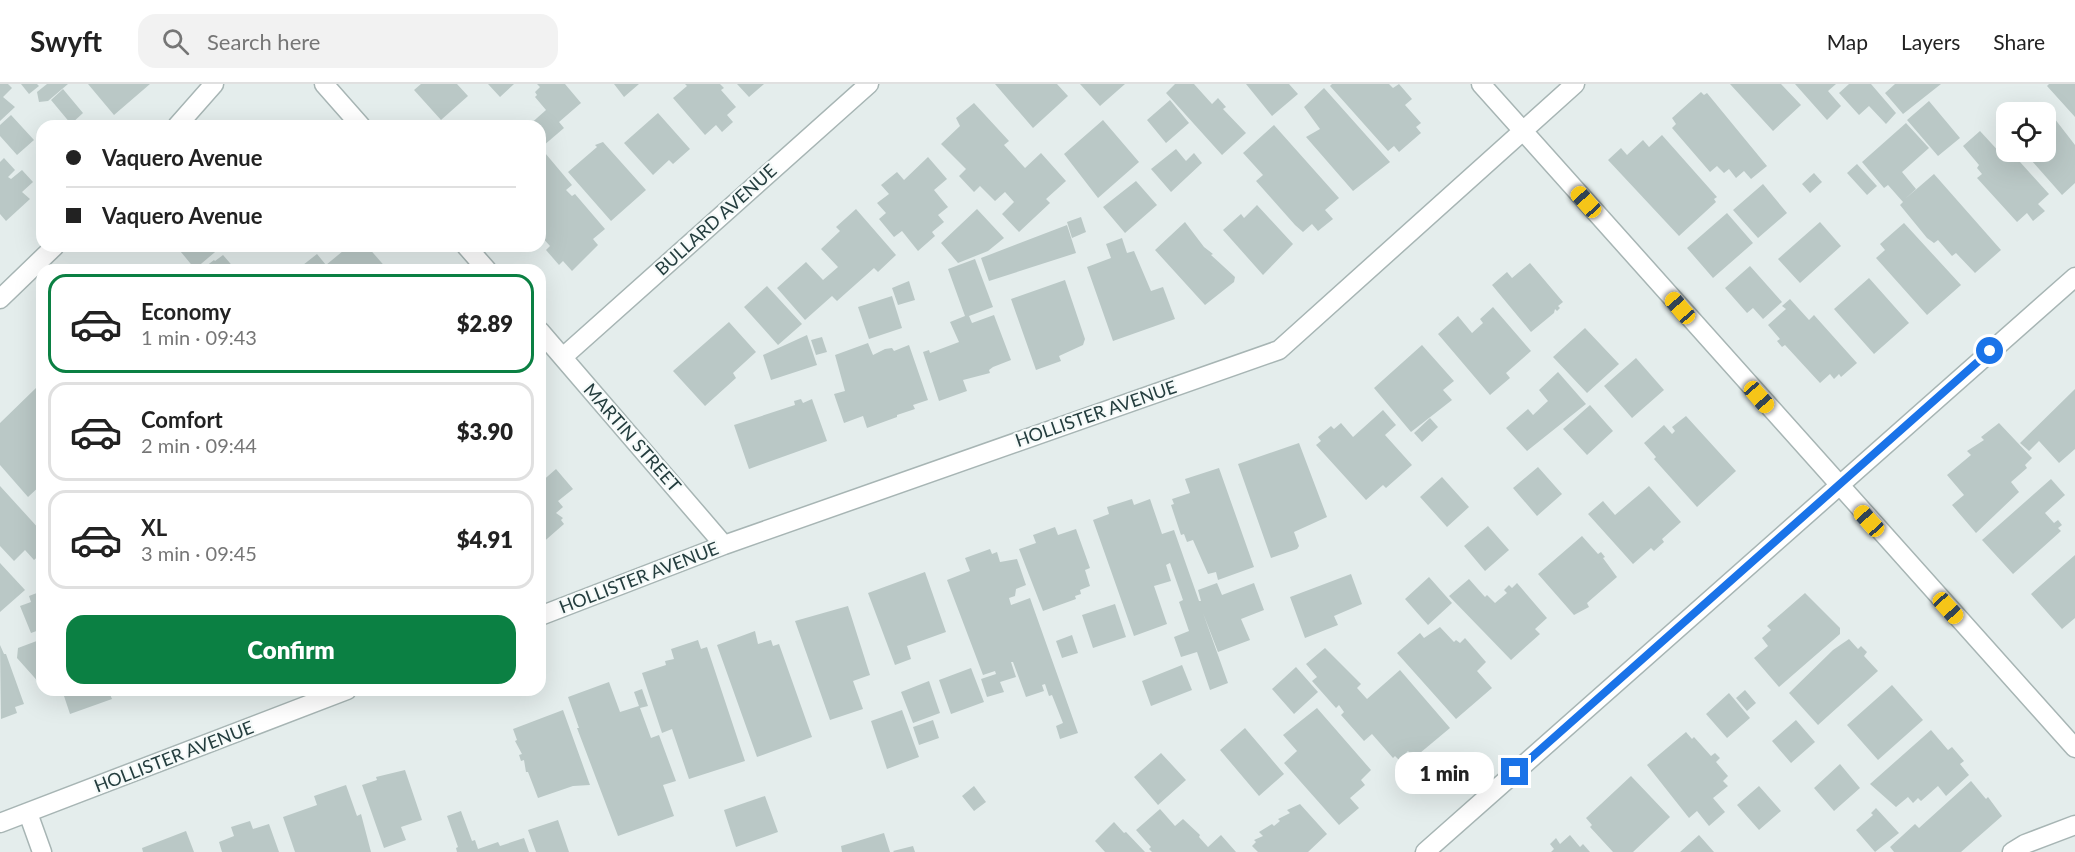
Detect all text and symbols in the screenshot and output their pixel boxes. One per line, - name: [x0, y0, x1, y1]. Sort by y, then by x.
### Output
- search box: [138, 14, 558, 68]
- text: Swyft: [30, 24, 102, 58]
- icon: search: [159, 25, 192, 58]
- text: Search here: [207, 28, 320, 55]
- text: Map: [1827, 29, 1868, 54]
- text: Layers: [1901, 29, 1960, 54]
- text: Share: [1993, 29, 2045, 54]
- map controls: [1996, 102, 2056, 162]
- button: locate: [1996, 102, 2056, 162]
- text: Vaquero Avenue: [102, 144, 262, 171]
- street label: BULLARD AVENUE: [650, 159, 781, 280]
- car: [1567, 183, 1605, 221]
- text: Vaquero Avenue: [102, 202, 262, 229]
- car: [1661, 289, 1699, 327]
- icon: car: [69, 297, 123, 351]
- text: Economy: [141, 298, 231, 325]
- text: $2.89: [457, 310, 513, 337]
- text: 1 min · 09:43: [141, 325, 257, 349]
- route start: [1976, 337, 2003, 364]
- street label: HOLLISTER AVENUE: [1012, 375, 1179, 451]
- street label: MARTIN STREET: [580, 378, 686, 496]
- car: [1740, 378, 1778, 416]
- icon: car: [69, 405, 123, 459]
- text: Comfort: [141, 406, 223, 433]
- text: $3.90: [457, 418, 513, 445]
- text: 2 min · 09:44: [141, 433, 257, 457]
- car: [1850, 502, 1888, 540]
- icon: car: [69, 513, 123, 567]
- text: XL: [141, 514, 167, 541]
- text: $4.91: [457, 526, 513, 553]
- street label: HOLLISTER AVENUE: [556, 537, 721, 618]
- text: 3 min · 09:45: [141, 541, 257, 565]
- car: [1929, 589, 1967, 627]
- button: Confirm: [66, 615, 516, 684]
- street label: HOLLISTER AVENUE: [91, 716, 256, 797]
- callout: 1 min: [1395, 751, 1494, 793]
- route end: [1501, 758, 1528, 785]
- text: 1 min: [1420, 761, 1469, 785]

